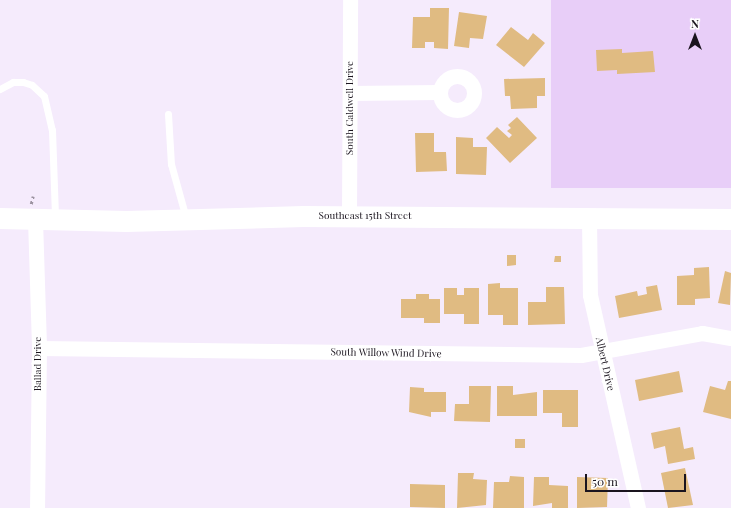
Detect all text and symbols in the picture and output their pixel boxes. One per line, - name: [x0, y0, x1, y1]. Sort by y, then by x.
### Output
- north arrow: [675, 16, 715, 56]
- text: N: [691, 16, 699, 31]
- street label: South Caldwell Drive: [344, 61, 356, 155]
- street label: Southeast 15th Street: [318, 210, 412, 222]
- street label: Albert Drive: [593, 336, 617, 392]
- street label: Ballad Drive: [32, 337, 44, 391]
- street label: South Willow Wind Drive: [330, 346, 442, 360]
- scale bar: [587, 466, 688, 492]
- text: 50 m: [592, 473, 618, 489]

